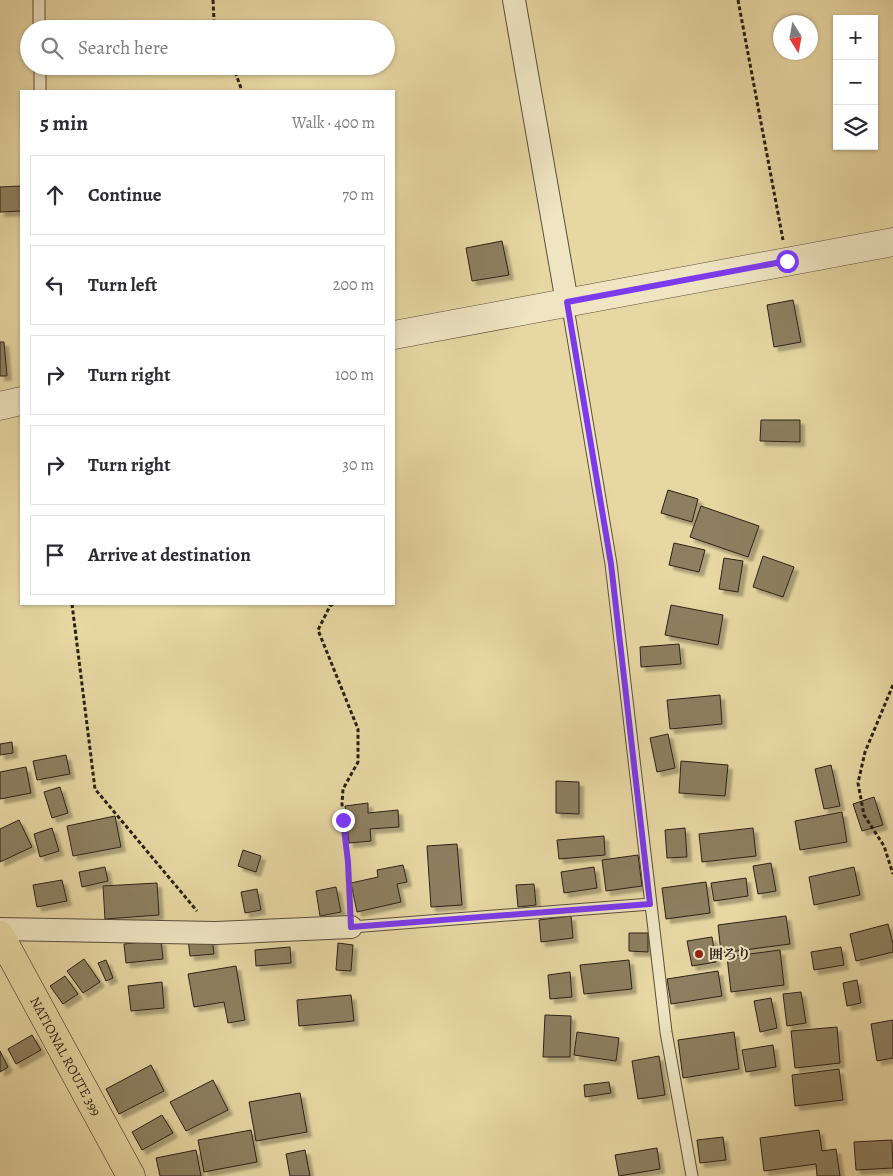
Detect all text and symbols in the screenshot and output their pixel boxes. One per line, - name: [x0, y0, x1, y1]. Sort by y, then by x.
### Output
- north arrow: [773, 15, 818, 60]
- map controls: [833, 15, 878, 150]
- button: +: [833, 15, 878, 60]
- search box: [20, 20, 395, 75]
- icon: search: [38, 34, 66, 62]
- text: Search here: [78, 35, 168, 61]
- button: −: [833, 60, 878, 105]
- button: layers: [833, 105, 878, 150]
- text: 5 min: [40, 109, 88, 137]
- text: Walk · 400 m: [292, 112, 375, 134]
- icon: ahead: [41, 181, 69, 209]
- text: Continue: [88, 182, 162, 208]
- text: 70 m: [342, 184, 374, 206]
- route start: [776, 250, 799, 273]
- icon: left: [41, 271, 69, 299]
- text: Turn left: [88, 272, 157, 298]
- text: 200 m: [333, 274, 374, 296]
- icon: right: [41, 361, 69, 389]
- text: Turn right: [88, 362, 170, 388]
- text: 100 m: [335, 364, 374, 386]
- icon: right: [41, 451, 69, 479]
- text: Turn right: [88, 452, 170, 478]
- text: 30 m: [342, 454, 374, 476]
- icon: arrive: [41, 541, 69, 569]
- text: Arrive at destination: [88, 542, 251, 568]
- route end: [332, 809, 355, 832]
- place label: 囲ろり: [709, 945, 751, 964]
- marker: 囲ろり: [693, 948, 705, 960]
- street label: NATIONAL ROUTE 399: [25, 993, 106, 1120]

